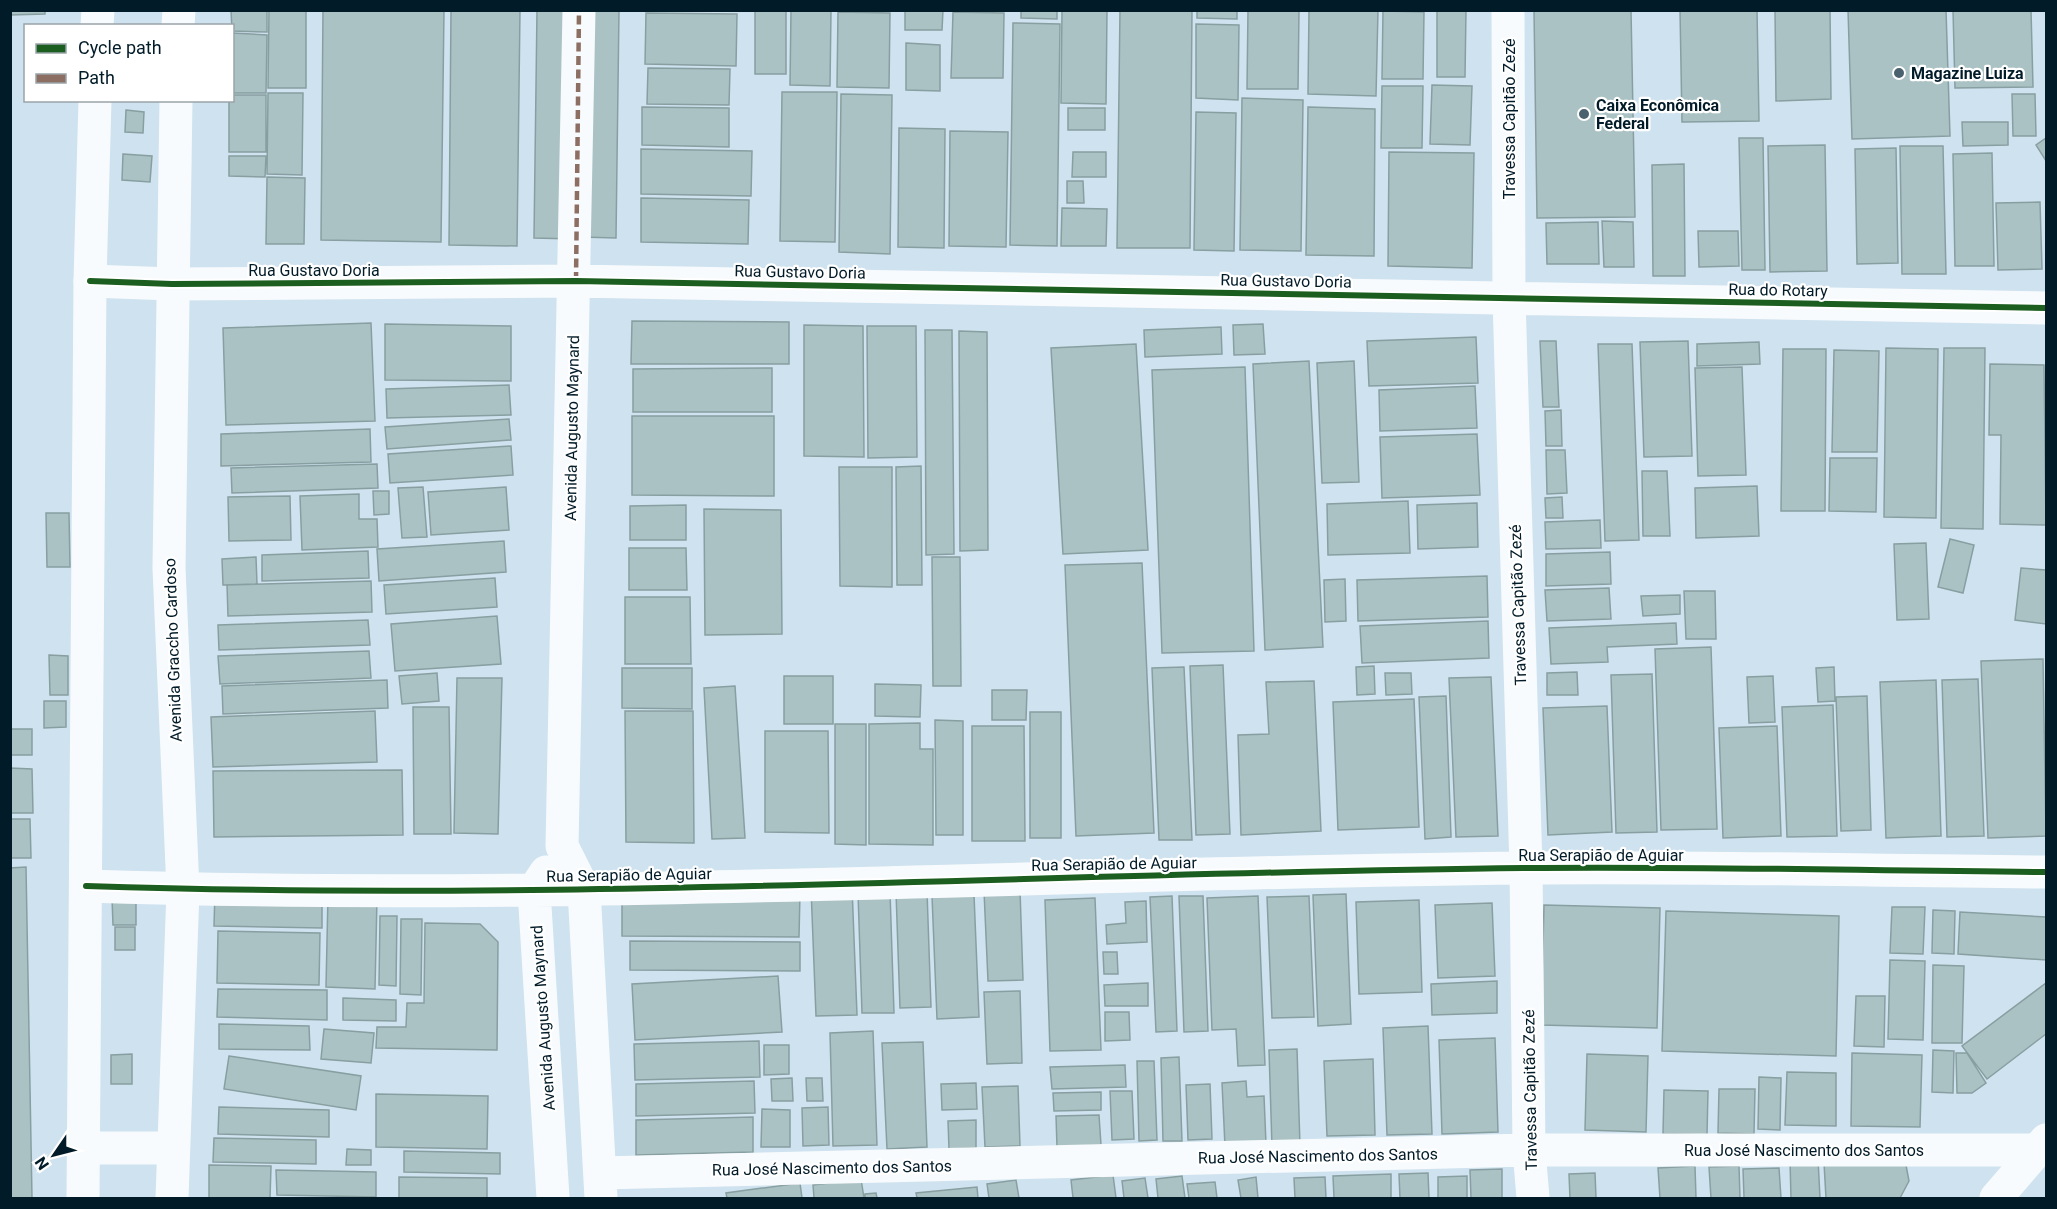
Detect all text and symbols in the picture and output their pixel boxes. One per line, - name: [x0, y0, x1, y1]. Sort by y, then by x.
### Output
- legend: [24, 24, 234, 102]
- text: Cycle path: [78, 37, 162, 58]
- street label: Travessa Capitão Zezé: [1500, 38, 1519, 200]
- place label: Magazine Luiza: [1911, 64, 2024, 83]
- marker: Magazine Luiza: [1892, 66, 1906, 80]
- text: Path: [78, 67, 115, 88]
- place label: Caixa Econômica Federal: [1596, 96, 1720, 133]
- marker: Caixa Econômica Federal: [1577, 107, 1591, 121]
- street label: Rua Gustavo Doria: [248, 261, 380, 280]
- street label: Rua Gustavo Doria: [734, 261, 866, 283]
- street label: Rua Gustavo Doria: [1220, 270, 1352, 292]
- street label: Rua do Rotary: [1728, 280, 1828, 300]
- street label: Avenida Augusto Maynard: [561, 335, 583, 521]
- street label: Travessa Capitão Zezé: [1506, 524, 1530, 686]
- street label: Avenida Graccho Cardoso: [160, 558, 186, 742]
- street label: Rua Serapião de Aguiar: [1518, 846, 1684, 865]
- street label: Rua Serapião de Aguiar: [1031, 853, 1198, 875]
- street label: Rua Serapião de Aguiar: [546, 864, 713, 886]
- street label: Avenida Augusto Maynard: [527, 925, 559, 1111]
- street label: Travessa Capitão Zezé: [1519, 1009, 1541, 1171]
- north arrow: [24, 1125, 84, 1185]
- street label: Rua José Nascimento dos Santos: [1684, 1141, 1924, 1160]
- street label: Rua José Nascimento dos Santos: [1198, 1144, 1438, 1168]
- text: N: [31, 1153, 53, 1173]
- street label: Rua José Nascimento dos Santos: [712, 1156, 952, 1180]

